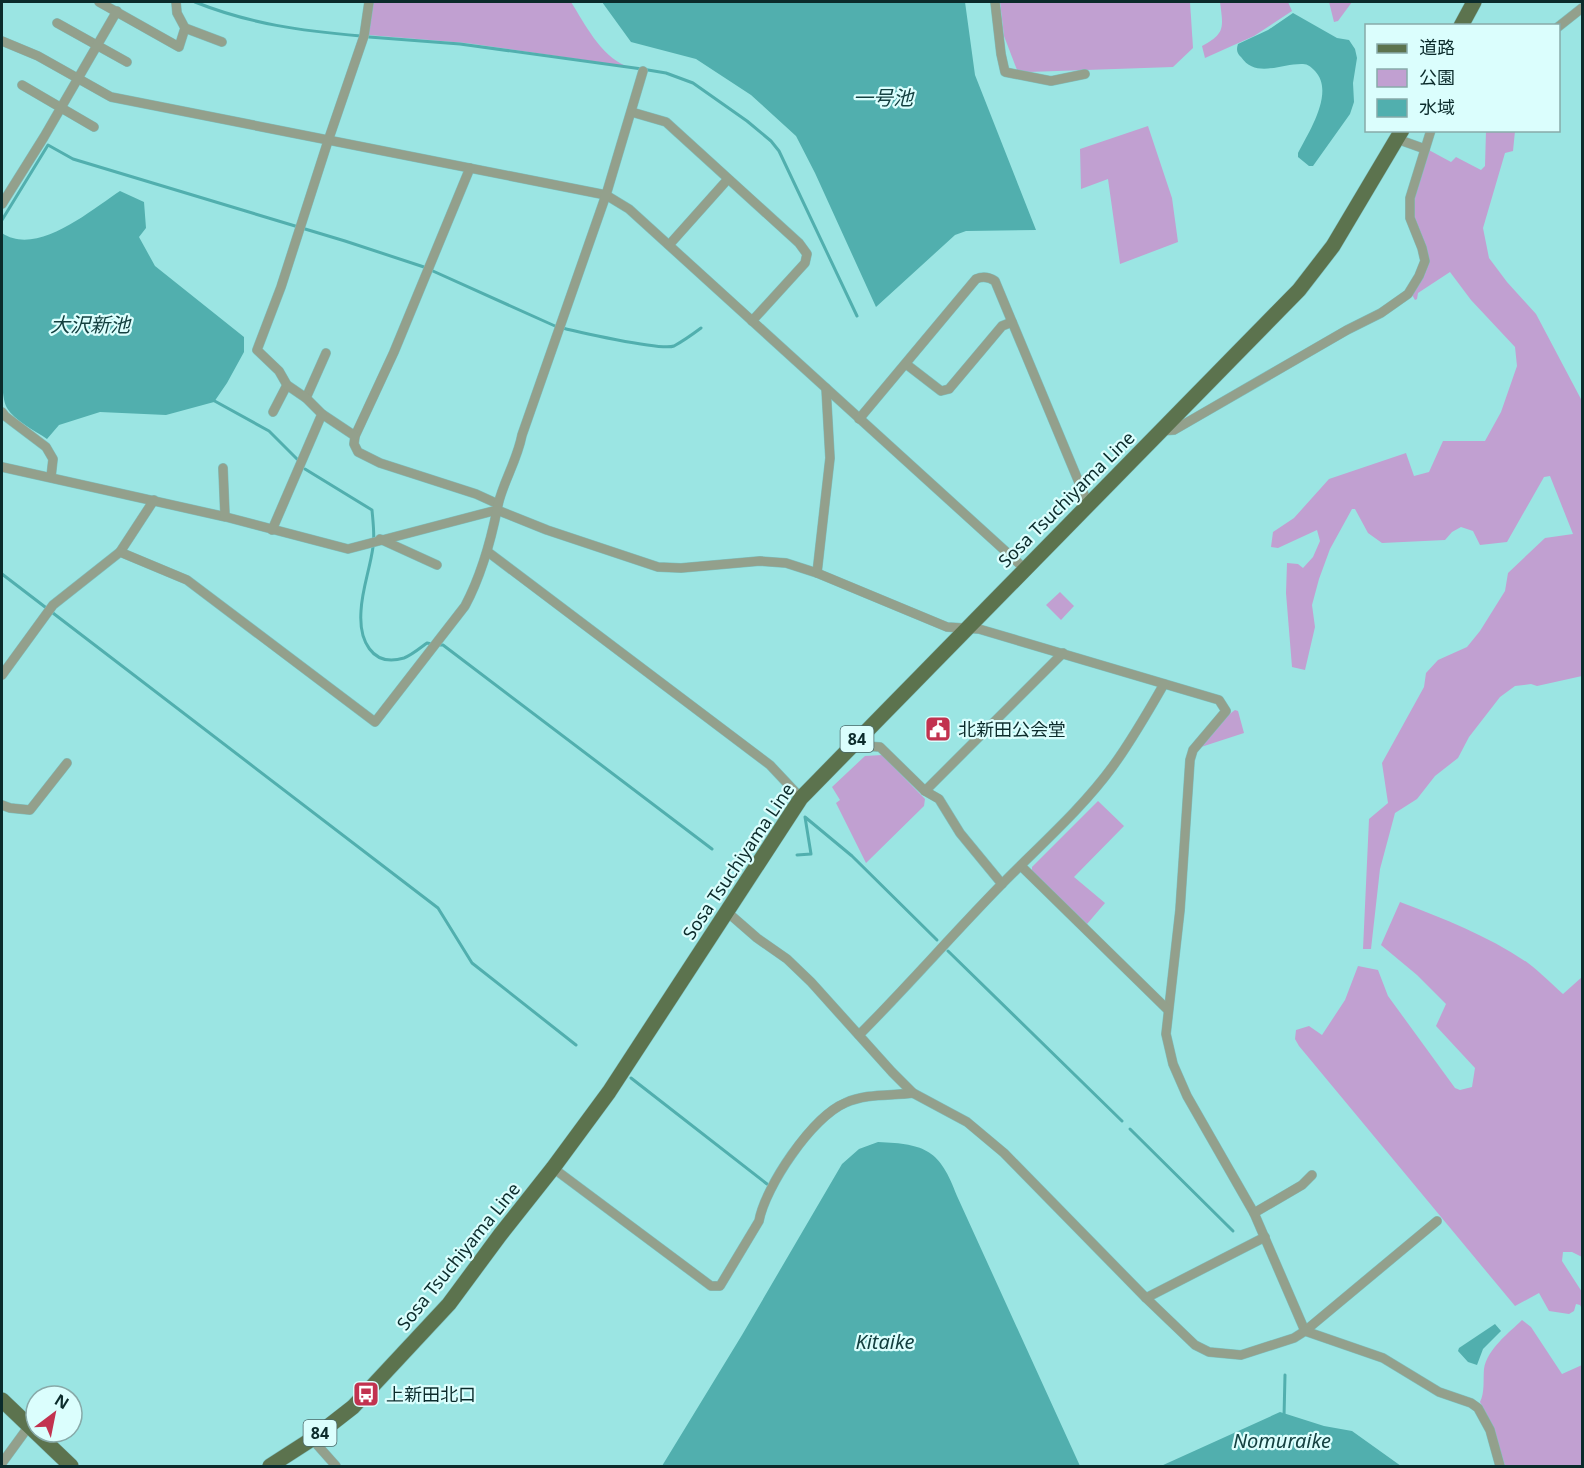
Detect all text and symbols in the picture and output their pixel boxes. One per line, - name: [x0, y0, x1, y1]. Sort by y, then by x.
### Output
- legend: [1365, 24, 1560, 132]
- text: 道路: [1419, 35, 1455, 59]
- text: 公園: [1419, 65, 1455, 89]
- water label: 一号池: [853, 84, 915, 111]
- text: 水域: [1419, 95, 1455, 119]
- water label: 大沢新池: [50, 311, 132, 338]
- street label: Sosa Tsuchiyama Line: [993, 426, 1139, 572]
- public building icon: 北新田公会堂: [923, 714, 953, 744]
- place label: 北新田公会堂: [958, 717, 1066, 741]
- road number: 84: [840, 726, 874, 752]
- street label: Sosa Tsuchiyama Line: [677, 778, 799, 944]
- street label: Sosa Tsuchiyama Line: [391, 1177, 525, 1335]
- water label: Kitaike: [855, 1328, 915, 1355]
- bus stop icon: 上新田北口: [351, 1379, 381, 1409]
- place label: 上新田北口: [386, 1382, 476, 1406]
- north arrow: [24, 1384, 84, 1444]
- text: N: [51, 1389, 73, 1414]
- road number: 84: [304, 1420, 336, 1446]
- water label: Nomuraike: [1233, 1427, 1331, 1454]

